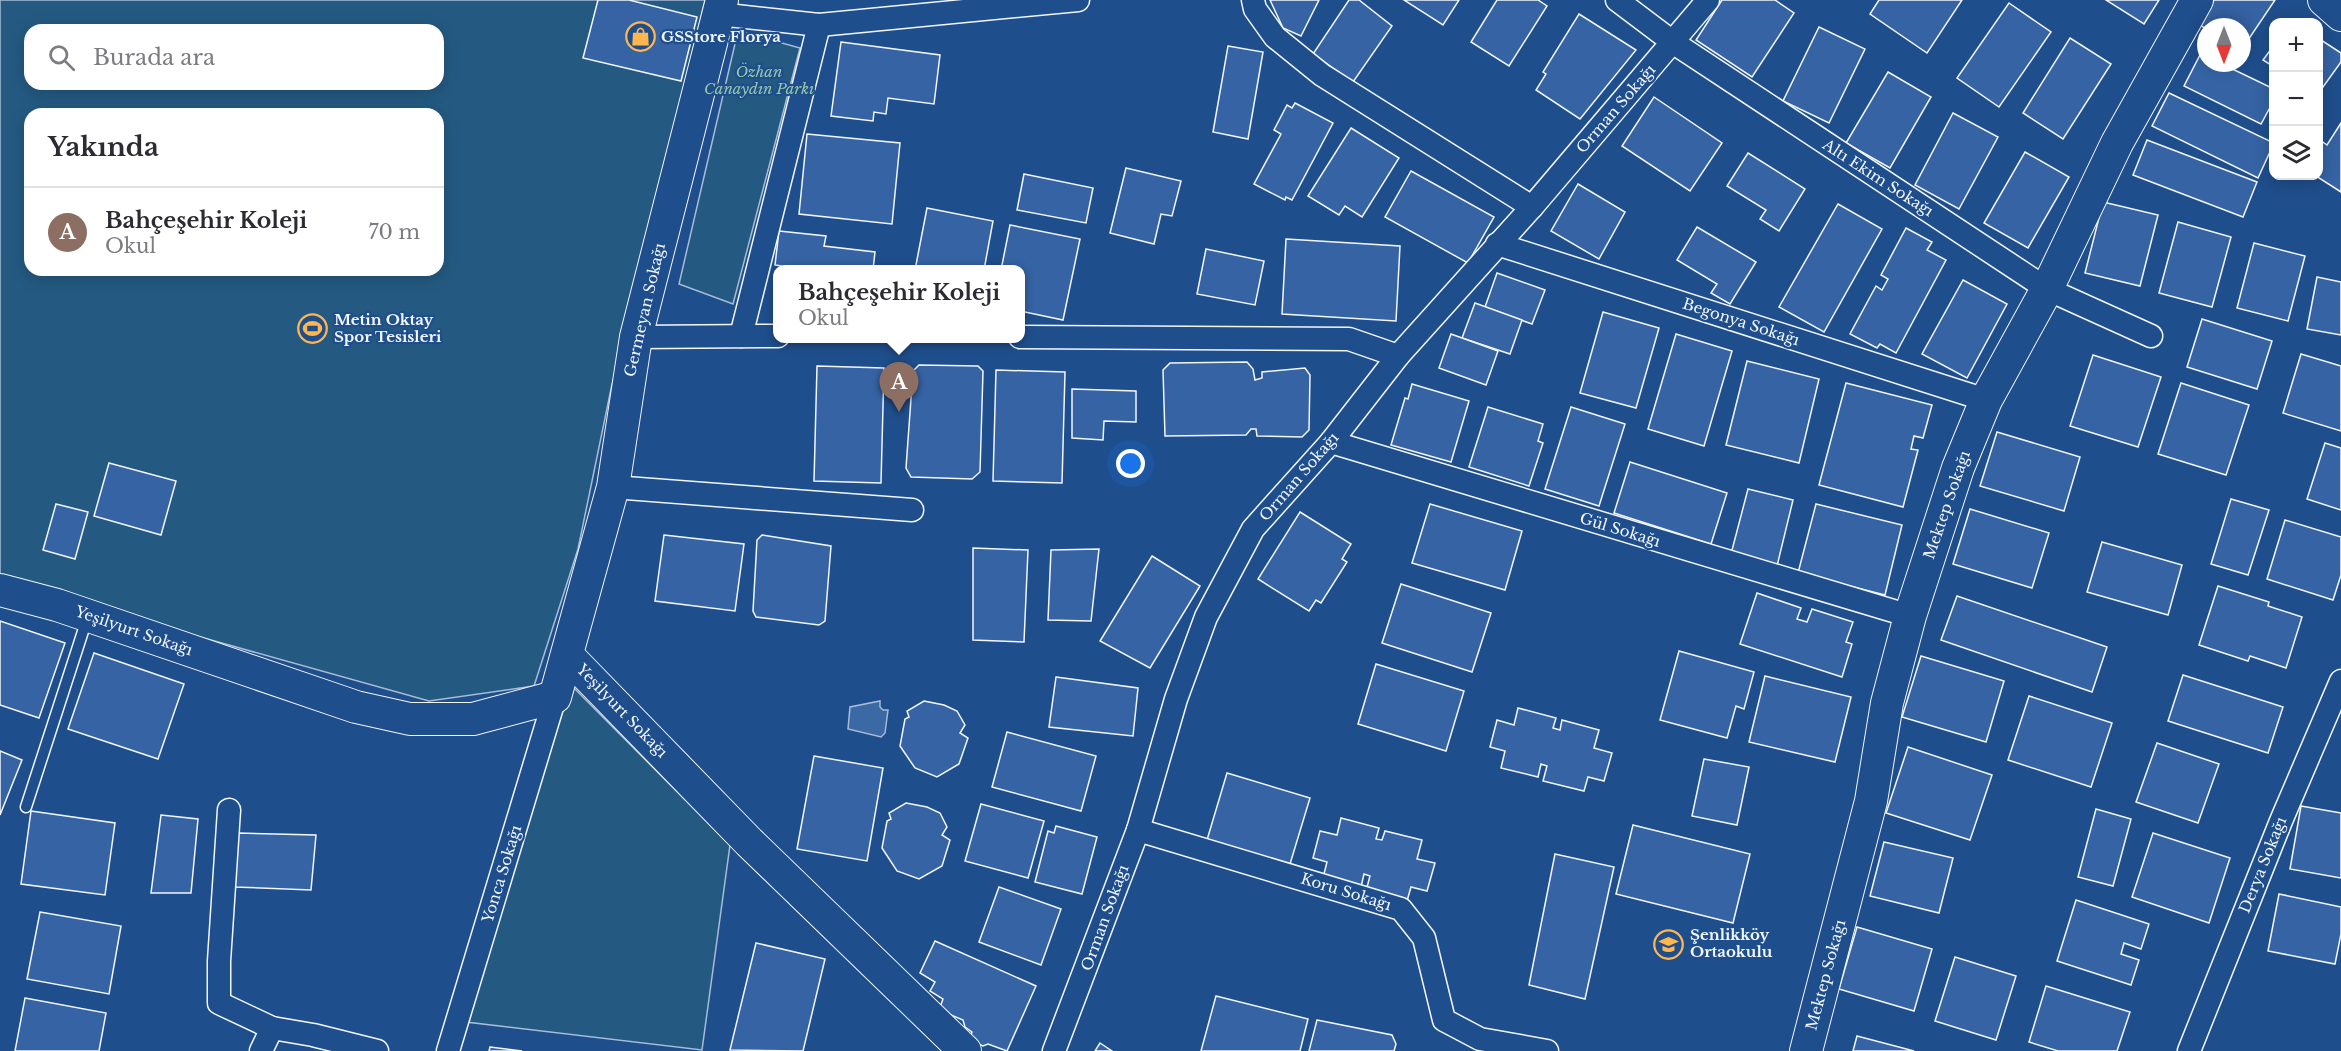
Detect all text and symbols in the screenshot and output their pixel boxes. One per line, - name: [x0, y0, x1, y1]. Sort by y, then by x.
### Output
- north arrow: [2197, 18, 2251, 72]
- map controls: [2269, 18, 2323, 180]
- button: +: [2269, 18, 2323, 72]
- shop icon: GSStore Florya: [624, 21, 656, 53]
- search box: [24, 24, 444, 90]
- place label: GSStore Florya: [661, 27, 781, 46]
- icon: search: [45, 41, 78, 74]
- text: Burada ara: [93, 44, 215, 71]
- street label: Orman Sokağı: [1572, 60, 1659, 157]
- park label: Özhan Canaydın Parkı: [704, 62, 814, 98]
- button: −: [2269, 72, 2323, 126]
- button: layers: [2269, 126, 2323, 180]
- text: Yakında: [48, 131, 159, 163]
- street label: Altı Ekim Sokağı: [1818, 134, 1937, 220]
- text: Bahçeşehir Koleji: [105, 207, 307, 234]
- text: A: [59, 220, 76, 244]
- text: 70 m: [368, 220, 420, 244]
- text: Okul: [105, 234, 156, 258]
- street label: Germeyan Sokağı: [620, 241, 669, 379]
- popup: [773, 265, 1025, 343]
- text: Bahçeşehir Koleji: [798, 279, 1000, 306]
- street label: Begonya Sokağı: [1680, 294, 1802, 349]
- text: Okul: [798, 306, 849, 330]
- place label: Metin Oktay Spor Tesisleri: [334, 310, 442, 346]
- sports icon: Metin Oktay Spor Tesisleri: [297, 313, 329, 345]
- pin: A: [880, 362, 918, 412]
- street label: Orman Sokağı: [1255, 428, 1342, 525]
- street label: Mektep Sokağı: [1919, 448, 1974, 562]
- your location: [1116, 449, 1145, 478]
- street label: Gül Sokağı: [1577, 508, 1663, 551]
- street label: Yeşilyurt Sokağı: [72, 601, 195, 659]
- street label: Yeşilyurt Sokağı: [572, 659, 672, 761]
- street label: Derya Sokağı: [2235, 814, 2290, 916]
- street label: Yonca Sokağı: [477, 823, 525, 926]
- street label: Orman Sokağı: [1077, 862, 1133, 973]
- street label: Koru Sokağı: [1299, 869, 1394, 914]
- street label: Mektep Sokağı: [1802, 917, 1849, 1032]
- place label: Şenlikköy Ortaokulu: [1690, 925, 1773, 961]
- school or university icon: Şenlikköy Ortaokulu: [1653, 928, 1685, 960]

